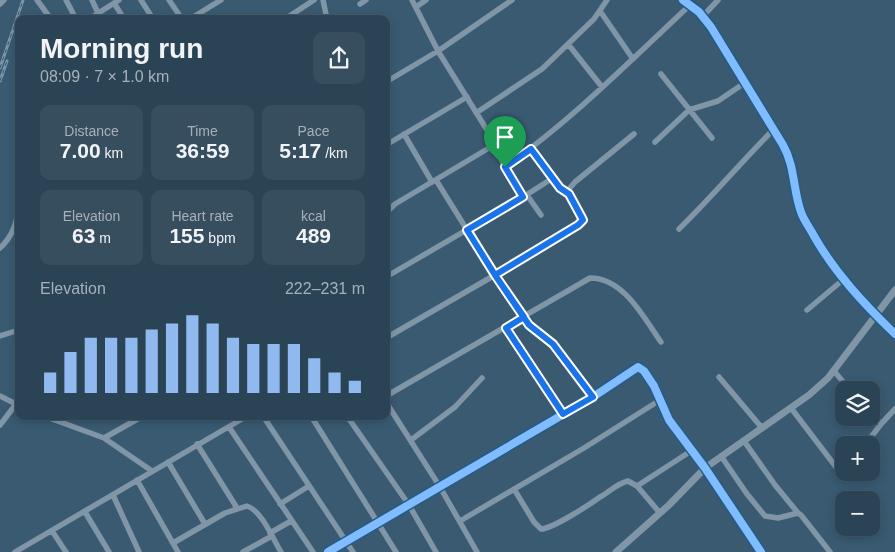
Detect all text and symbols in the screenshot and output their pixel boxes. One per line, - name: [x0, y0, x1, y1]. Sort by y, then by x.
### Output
- button: share: [313, 32, 365, 84]
- text: Morning run: [40, 33, 203, 64]
- text: 08:09 · 7 × 1.0 km: [40, 68, 169, 85]
- pin: [484, 116, 526, 167]
- text: Distance: [64, 123, 119, 139]
- text: Time: [187, 123, 218, 139]
- text: Pace: [298, 123, 329, 139]
- icon: arrive: [491, 123, 519, 151]
- text: 7.00: [60, 139, 101, 162]
- text: 36:59: [176, 139, 229, 162]
- text: 5:17: [279, 139, 321, 162]
- text: km: [101, 145, 123, 161]
- text: /km: [321, 145, 348, 161]
- text: Elevation: [63, 208, 120, 224]
- text: Heart rate: [171, 208, 234, 224]
- text: kcal: [301, 208, 326, 224]
- text: 63: [72, 224, 95, 247]
- text: 155: [169, 224, 204, 247]
- text: 489: [296, 224, 331, 247]
- text: m: [95, 230, 111, 246]
- text: bpm: [204, 230, 236, 246]
- text: Elevation: [40, 280, 106, 297]
- text: 222–231 m: [285, 280, 365, 297]
- map controls: [835, 381, 880, 536]
- button: layers: [835, 381, 880, 426]
- button: +: [835, 436, 880, 481]
- button: −: [835, 491, 880, 536]

